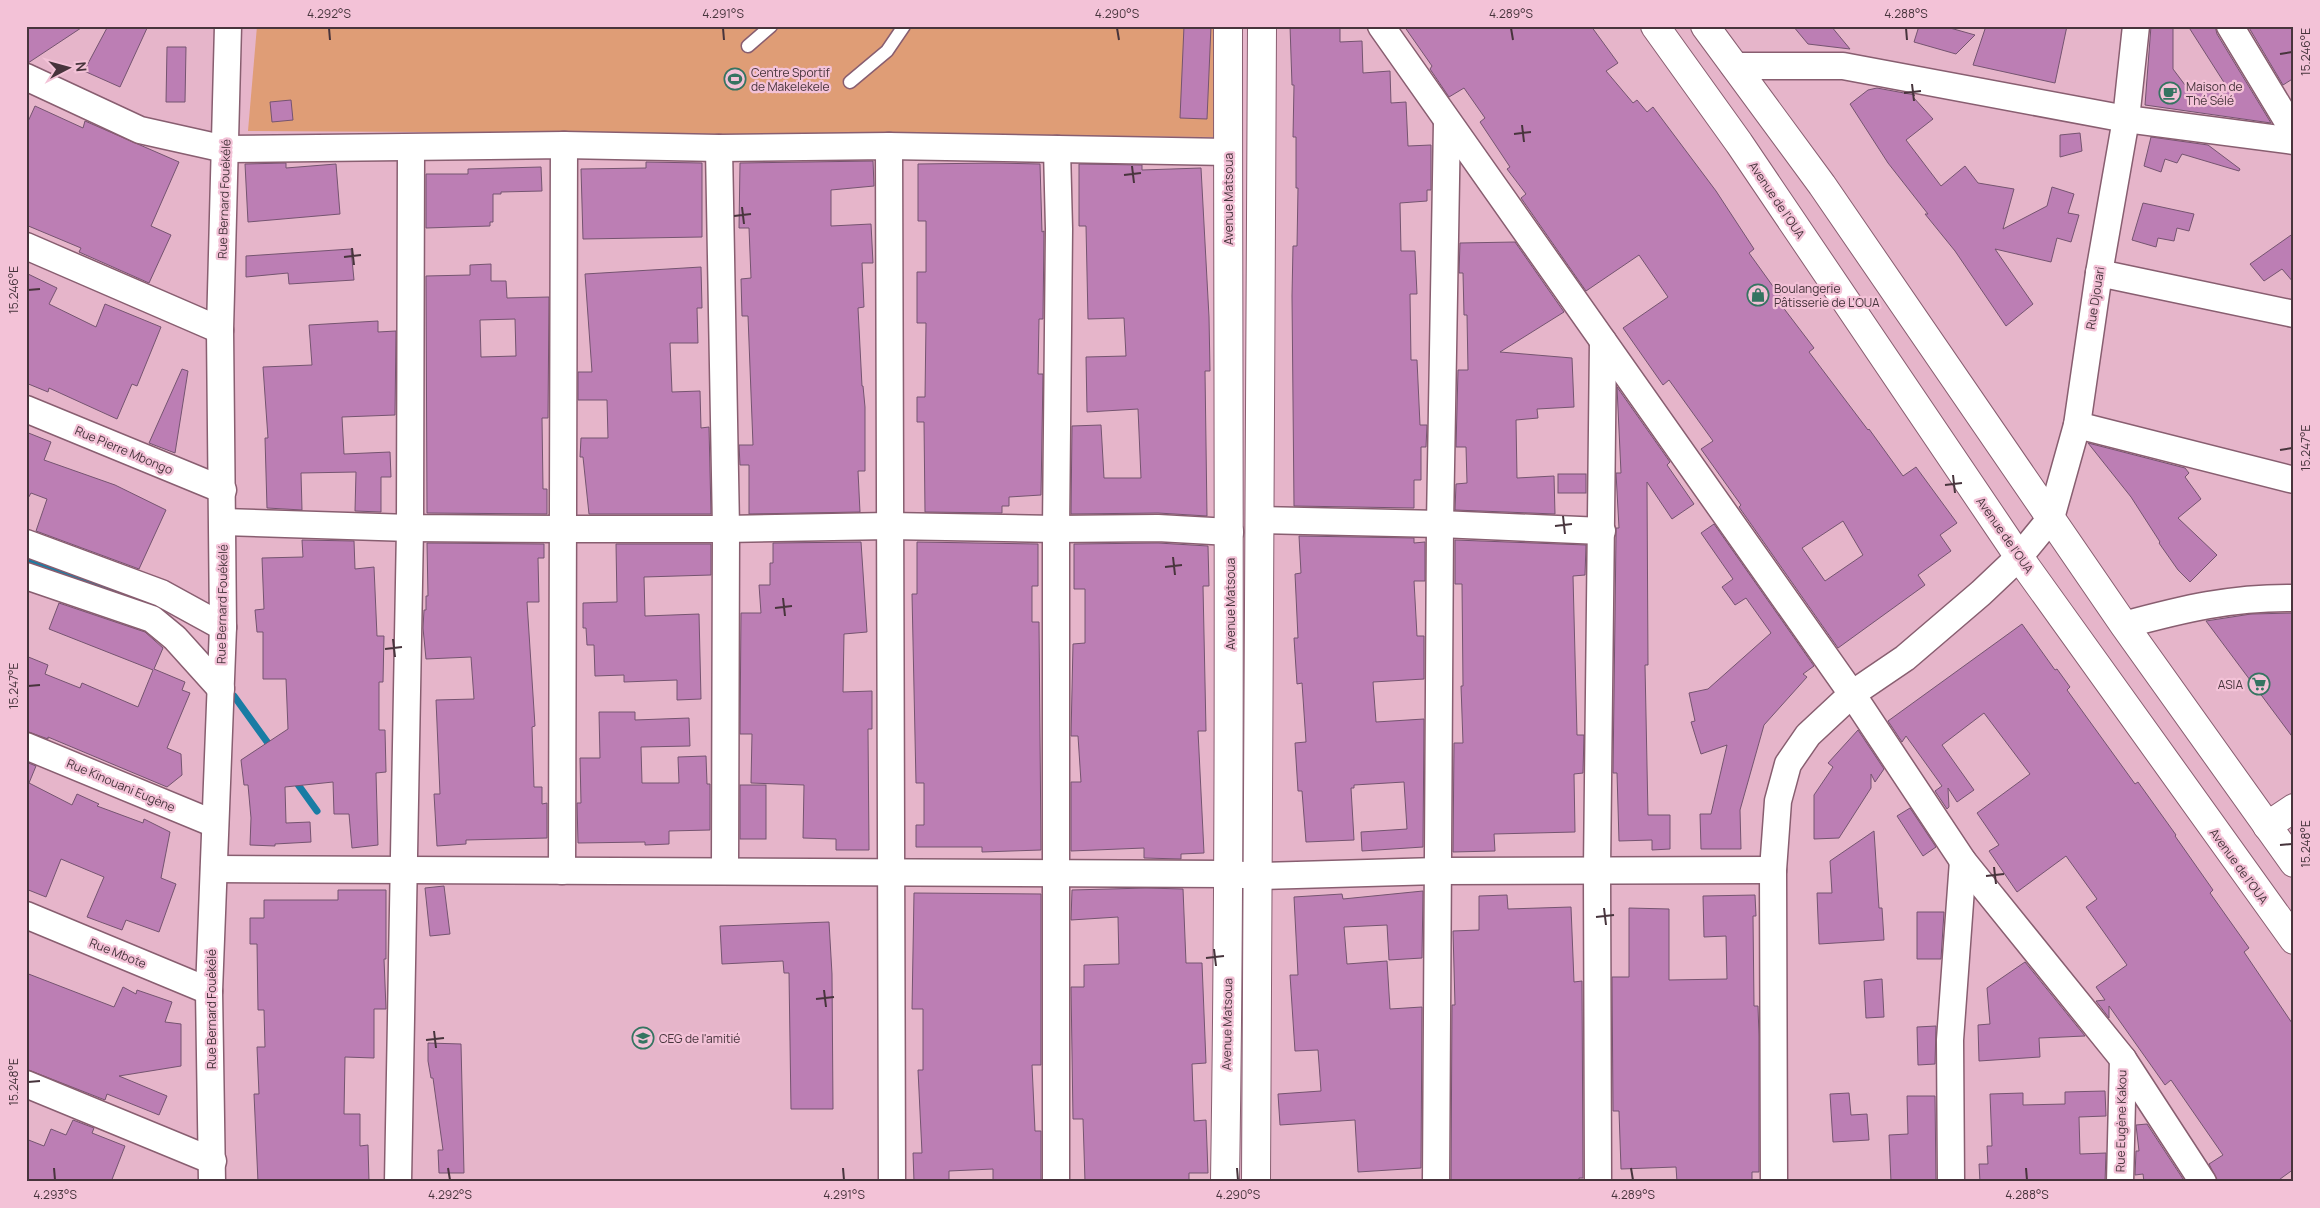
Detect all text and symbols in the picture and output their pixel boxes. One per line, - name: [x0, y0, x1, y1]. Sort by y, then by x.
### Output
- text: 4.292°S: [307, 5, 351, 22]
- text: 4.291°S: [702, 5, 744, 22]
- text: 4.290°S: [1095, 5, 1139, 22]
- text: 4.289°S: [1489, 5, 1533, 22]
- text: 4.288°S: [1884, 5, 1928, 22]
- text: 15.246°E: [2297, 28, 2314, 76]
- north arrow: [42, 42, 92, 92]
- text: N: [71, 61, 91, 73]
- place label: Centre Sportif de Makelekele: [751, 64, 831, 95]
- sports icon: Centre Sportif de Makelekele: [723, 67, 747, 91]
- place label: Maison de Thé Sélé: [2186, 78, 2243, 109]
- cafe icon: Maison de Thé Sélé: [2158, 81, 2182, 105]
- street label: Rue Bernard Fouékélé: [213, 139, 235, 259]
- street label: Avenue Matsoua: [1220, 153, 1237, 245]
- street label: Avenue de l'OUA: [1745, 158, 1809, 242]
- street label: Rue Djouari: [2082, 265, 2108, 331]
- text: 15.246°E: [5, 266, 22, 314]
- place label: Boulangerie Pâtisserie de L'OUA: [1774, 280, 1880, 311]
- shop icon: Boulangerie Pâtisserie de L'OUA: [1746, 283, 1770, 307]
- street label: Rue Pierre Mbongo: [72, 422, 176, 478]
- text: 15.247°E: [2297, 425, 2314, 471]
- street label: Avenue de l'OUA: [1972, 494, 2038, 577]
- street label: Rue Bernard Fouékélé: [212, 544, 232, 664]
- street label: Avenue Matsoua: [1222, 558, 1239, 650]
- text: 15.247°E: [5, 663, 22, 709]
- supermarket icon: ASIA: [2247, 672, 2271, 696]
- place label: ASIA: [2218, 676, 2243, 693]
- street label: Rue Kinouani Eugène: [64, 754, 178, 816]
- text: 15.248°E: [2297, 820, 2314, 868]
- street label: Avenue de l'OUA: [2206, 825, 2272, 907]
- street label: Rue Mbote: [87, 934, 149, 972]
- street label: Rue Bernard Fouékélé: [203, 949, 220, 1069]
- street label: Avenue Matsoua: [1218, 978, 1236, 1070]
- school or university icon: CEG de l'amitié: [631, 1026, 655, 1050]
- place label: CEG de l'amitié: [659, 1030, 740, 1047]
- text: 15.248°E: [5, 1058, 22, 1106]
- street label: Rue Eugène Kakou: [2112, 1070, 2130, 1172]
- text: 4.293°S: [33, 1186, 77, 1203]
- text: 4.292°S: [428, 1186, 472, 1203]
- text: 4.291°S: [823, 1186, 865, 1203]
- text: 4.290°S: [1216, 1186, 1260, 1203]
- text: 4.289°S: [1611, 1186, 1655, 1203]
- text: 4.288°S: [2005, 1186, 2049, 1203]

